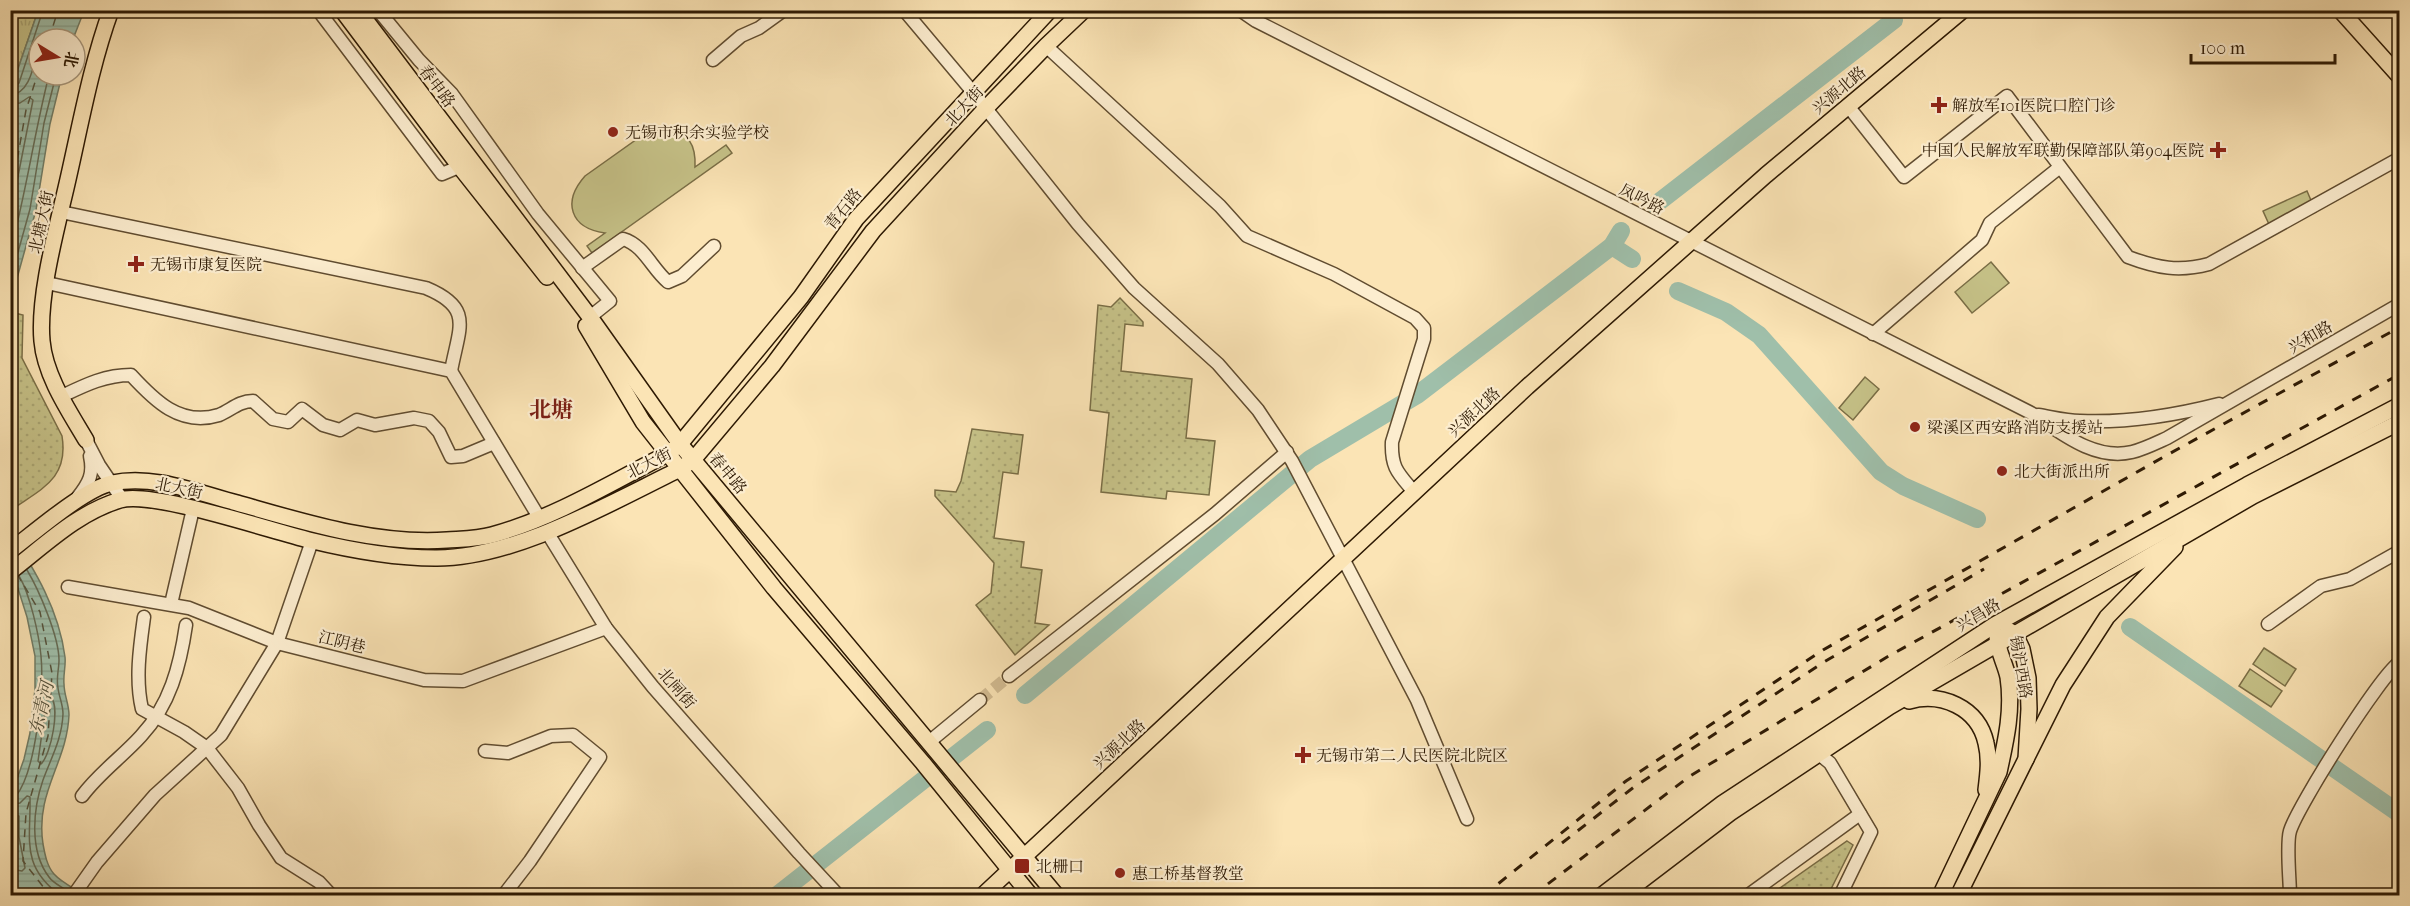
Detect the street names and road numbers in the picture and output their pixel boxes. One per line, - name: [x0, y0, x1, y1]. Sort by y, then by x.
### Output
- street label: 春申路: [415, 61, 459, 111]
- street label: 兴源北路: [1808, 62, 1870, 118]
- street label: 北大街: [941, 82, 987, 130]
- street label: 凤吟路: [1616, 180, 1668, 218]
- street label: 青石路: [821, 184, 865, 234]
- street label: 北塘大街: [25, 189, 57, 255]
- street label: 兴和路: [2284, 317, 2336, 357]
- street label: 兴源北路: [1444, 383, 1504, 441]
- street label: 北大街: [623, 444, 675, 482]
- street label: 春申路: [705, 449, 751, 497]
- street label: 北大街: [154, 474, 204, 502]
- street label: 兴昌路: [1953, 594, 2003, 636]
- street label: 江阴巷: [316, 627, 368, 657]
- street label: 锡沪西路: [2006, 634, 2036, 700]
- street label: 北闸街: [654, 664, 700, 712]
- street label: 兴源北路: [1089, 715, 1149, 773]

